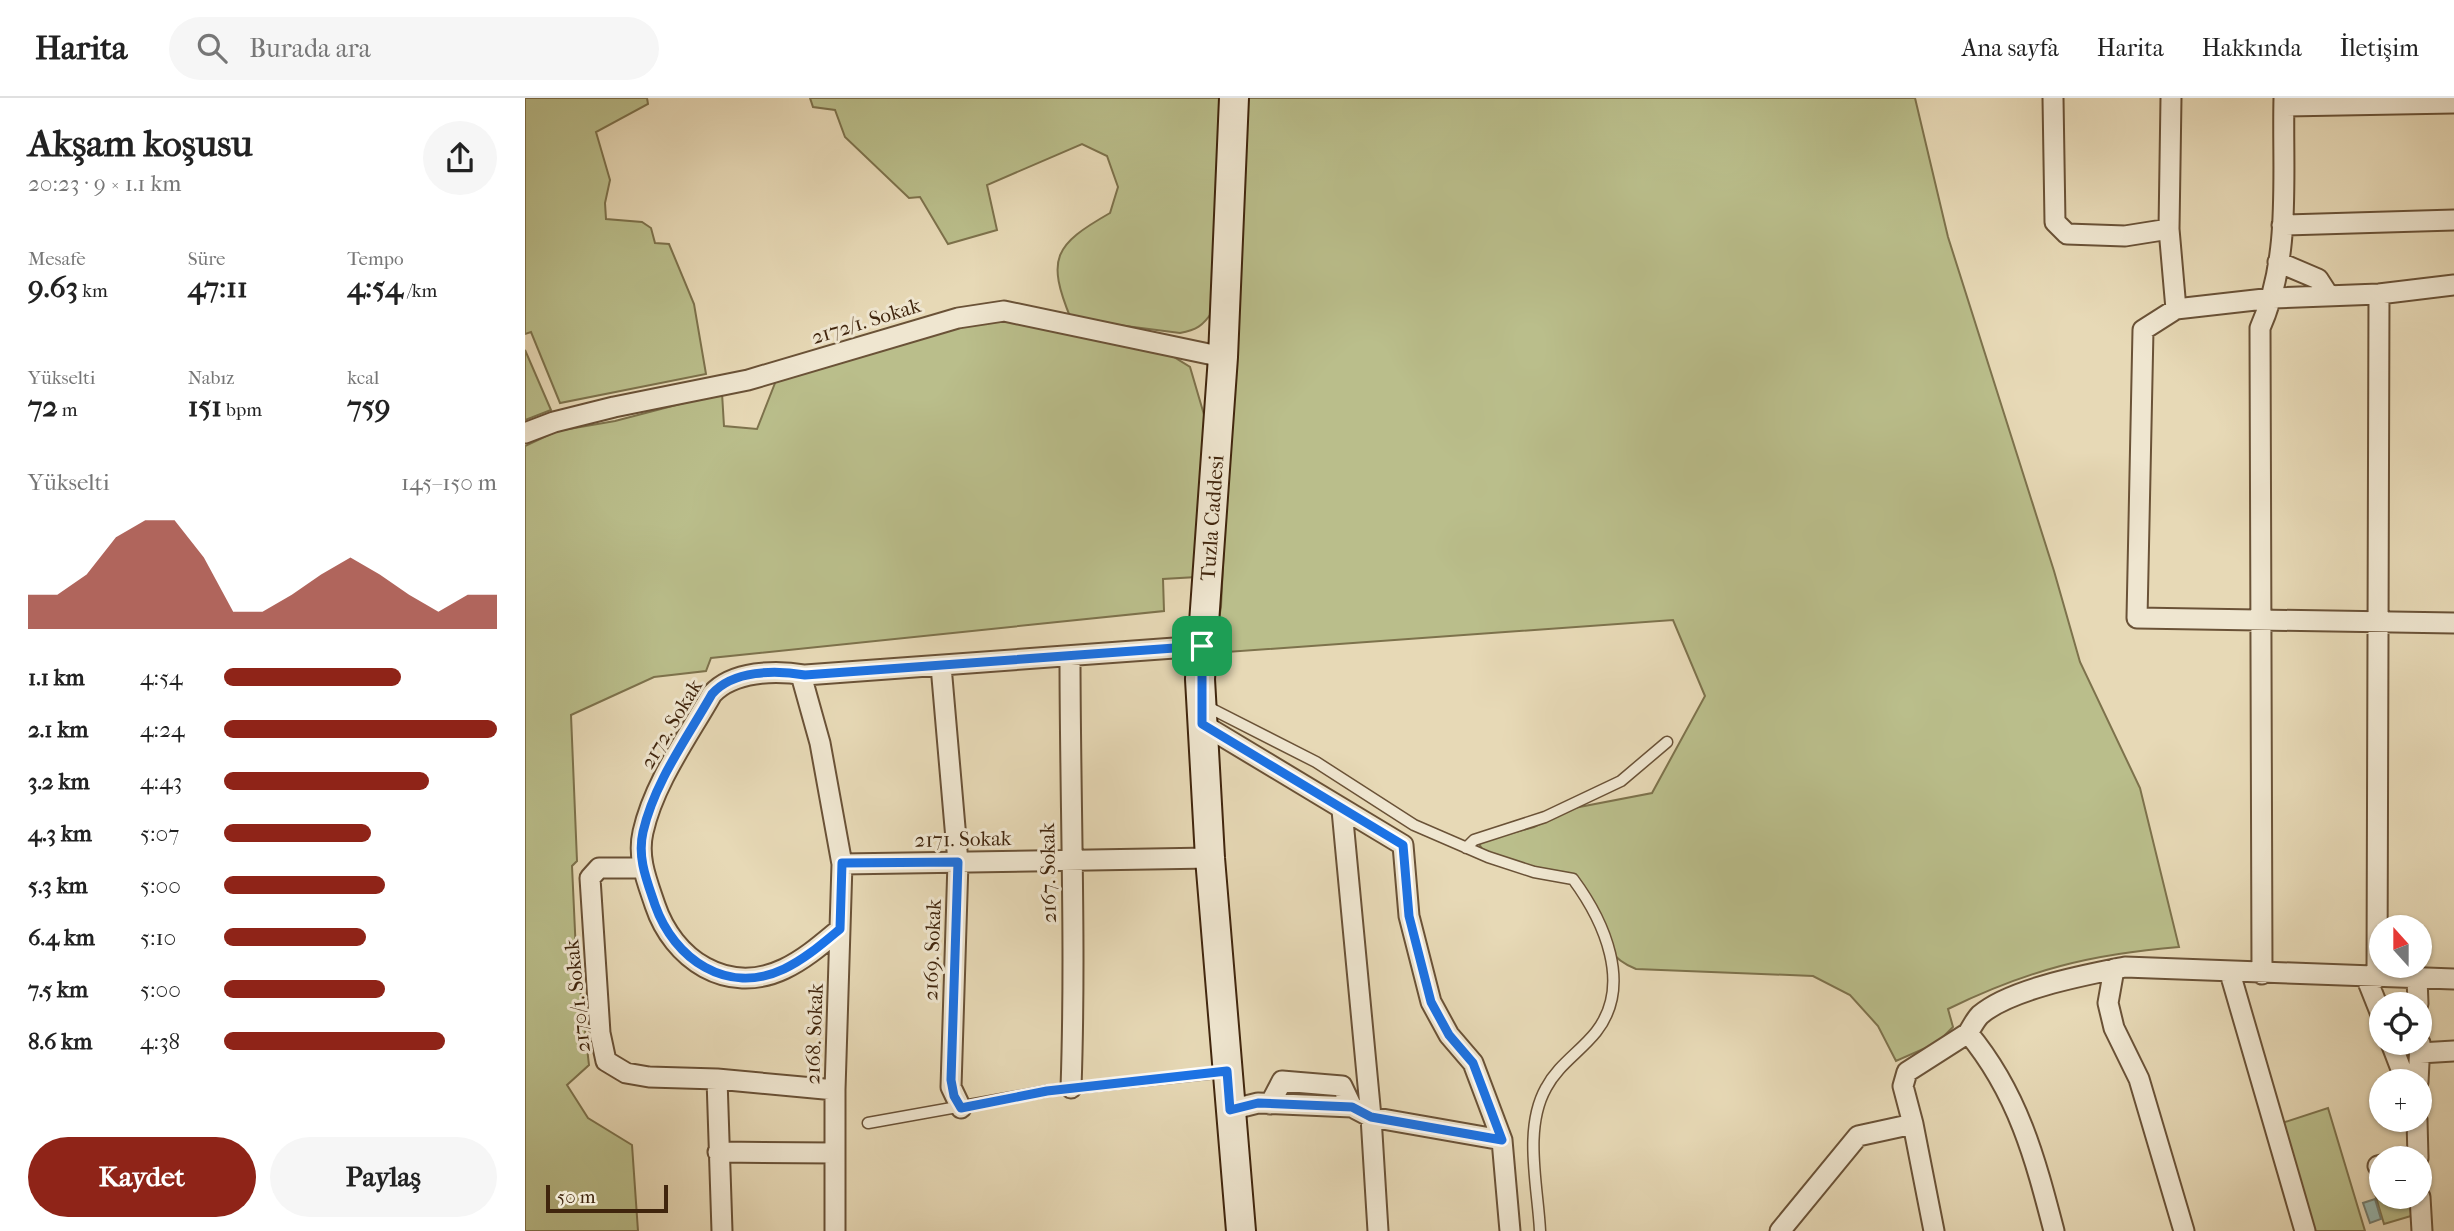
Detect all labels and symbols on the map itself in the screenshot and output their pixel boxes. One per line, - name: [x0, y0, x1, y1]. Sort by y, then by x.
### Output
- street label: 2172/1. Sokak: [808, 293, 924, 349]
- street label: Tuzla Caddesi: [1196, 454, 1228, 582]
- pin: [1172, 616, 1232, 676]
- street label: 2172. Sokak: [635, 675, 707, 773]
- street label: 2167. Sokak: [1035, 822, 1061, 923]
- street label: 2171. Sokak: [914, 826, 1012, 852]
- street label: 2169. Sokak: [918, 899, 946, 1001]
- north arrow: [2369, 915, 2433, 978]
- street label: 2170/1. Sokak: [559, 938, 595, 1054]
- street label: 2168. Sokak: [800, 983, 828, 1085]
- scale bar: [546, 1182, 669, 1214]

